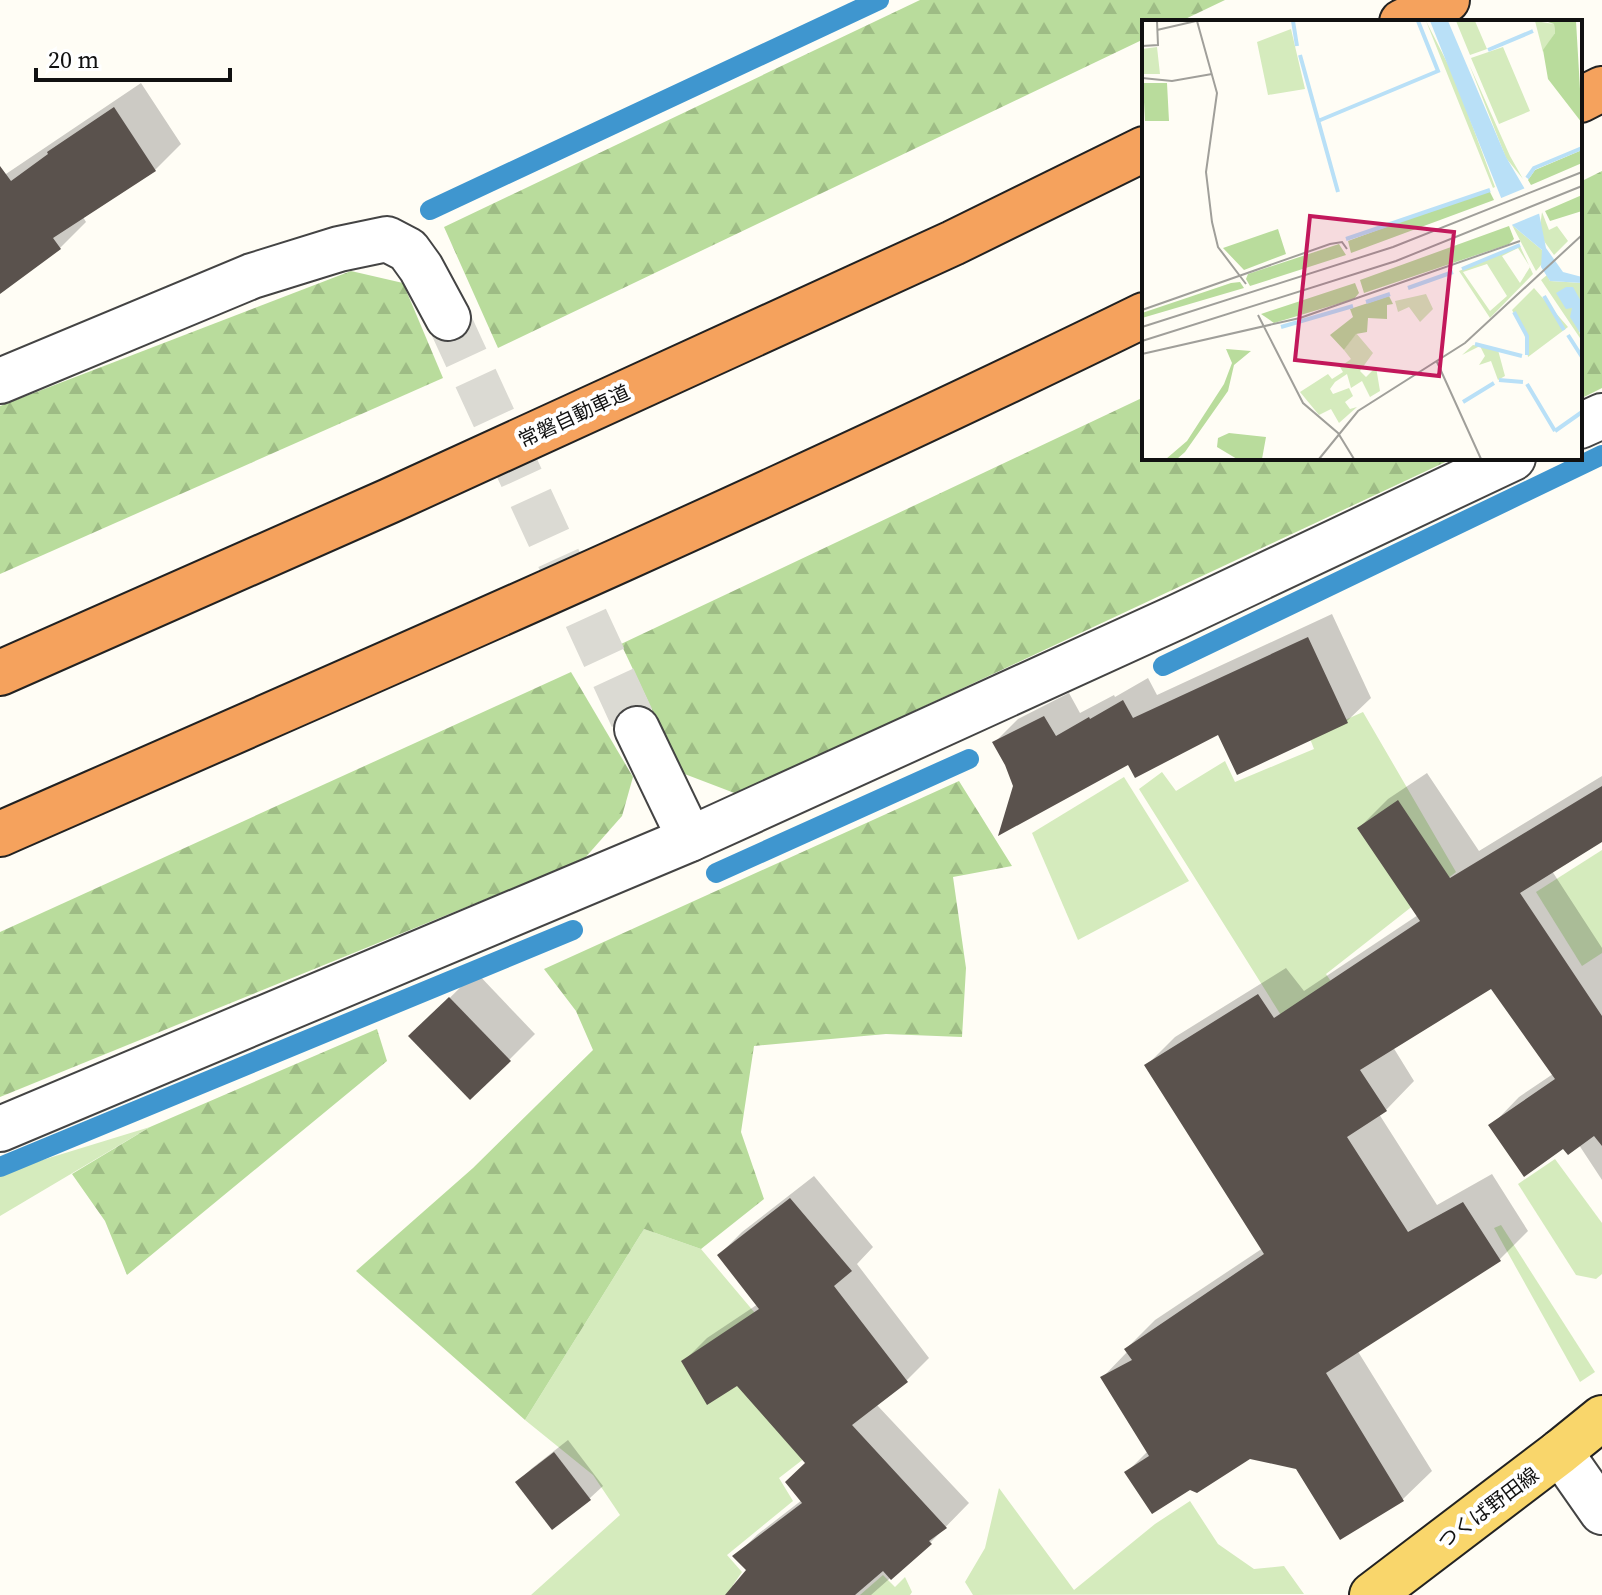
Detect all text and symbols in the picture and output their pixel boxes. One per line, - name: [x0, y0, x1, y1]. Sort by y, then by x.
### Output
- inset map: [1142, 20, 1582, 460]
- scale bar: [36, 32, 230, 82]
- text: 20 m: [48, 43, 99, 76]
- street label: 常磐自動車道: [514, 378, 634, 454]
- street label: つくば野田線: [1432, 1461, 1544, 1555]

